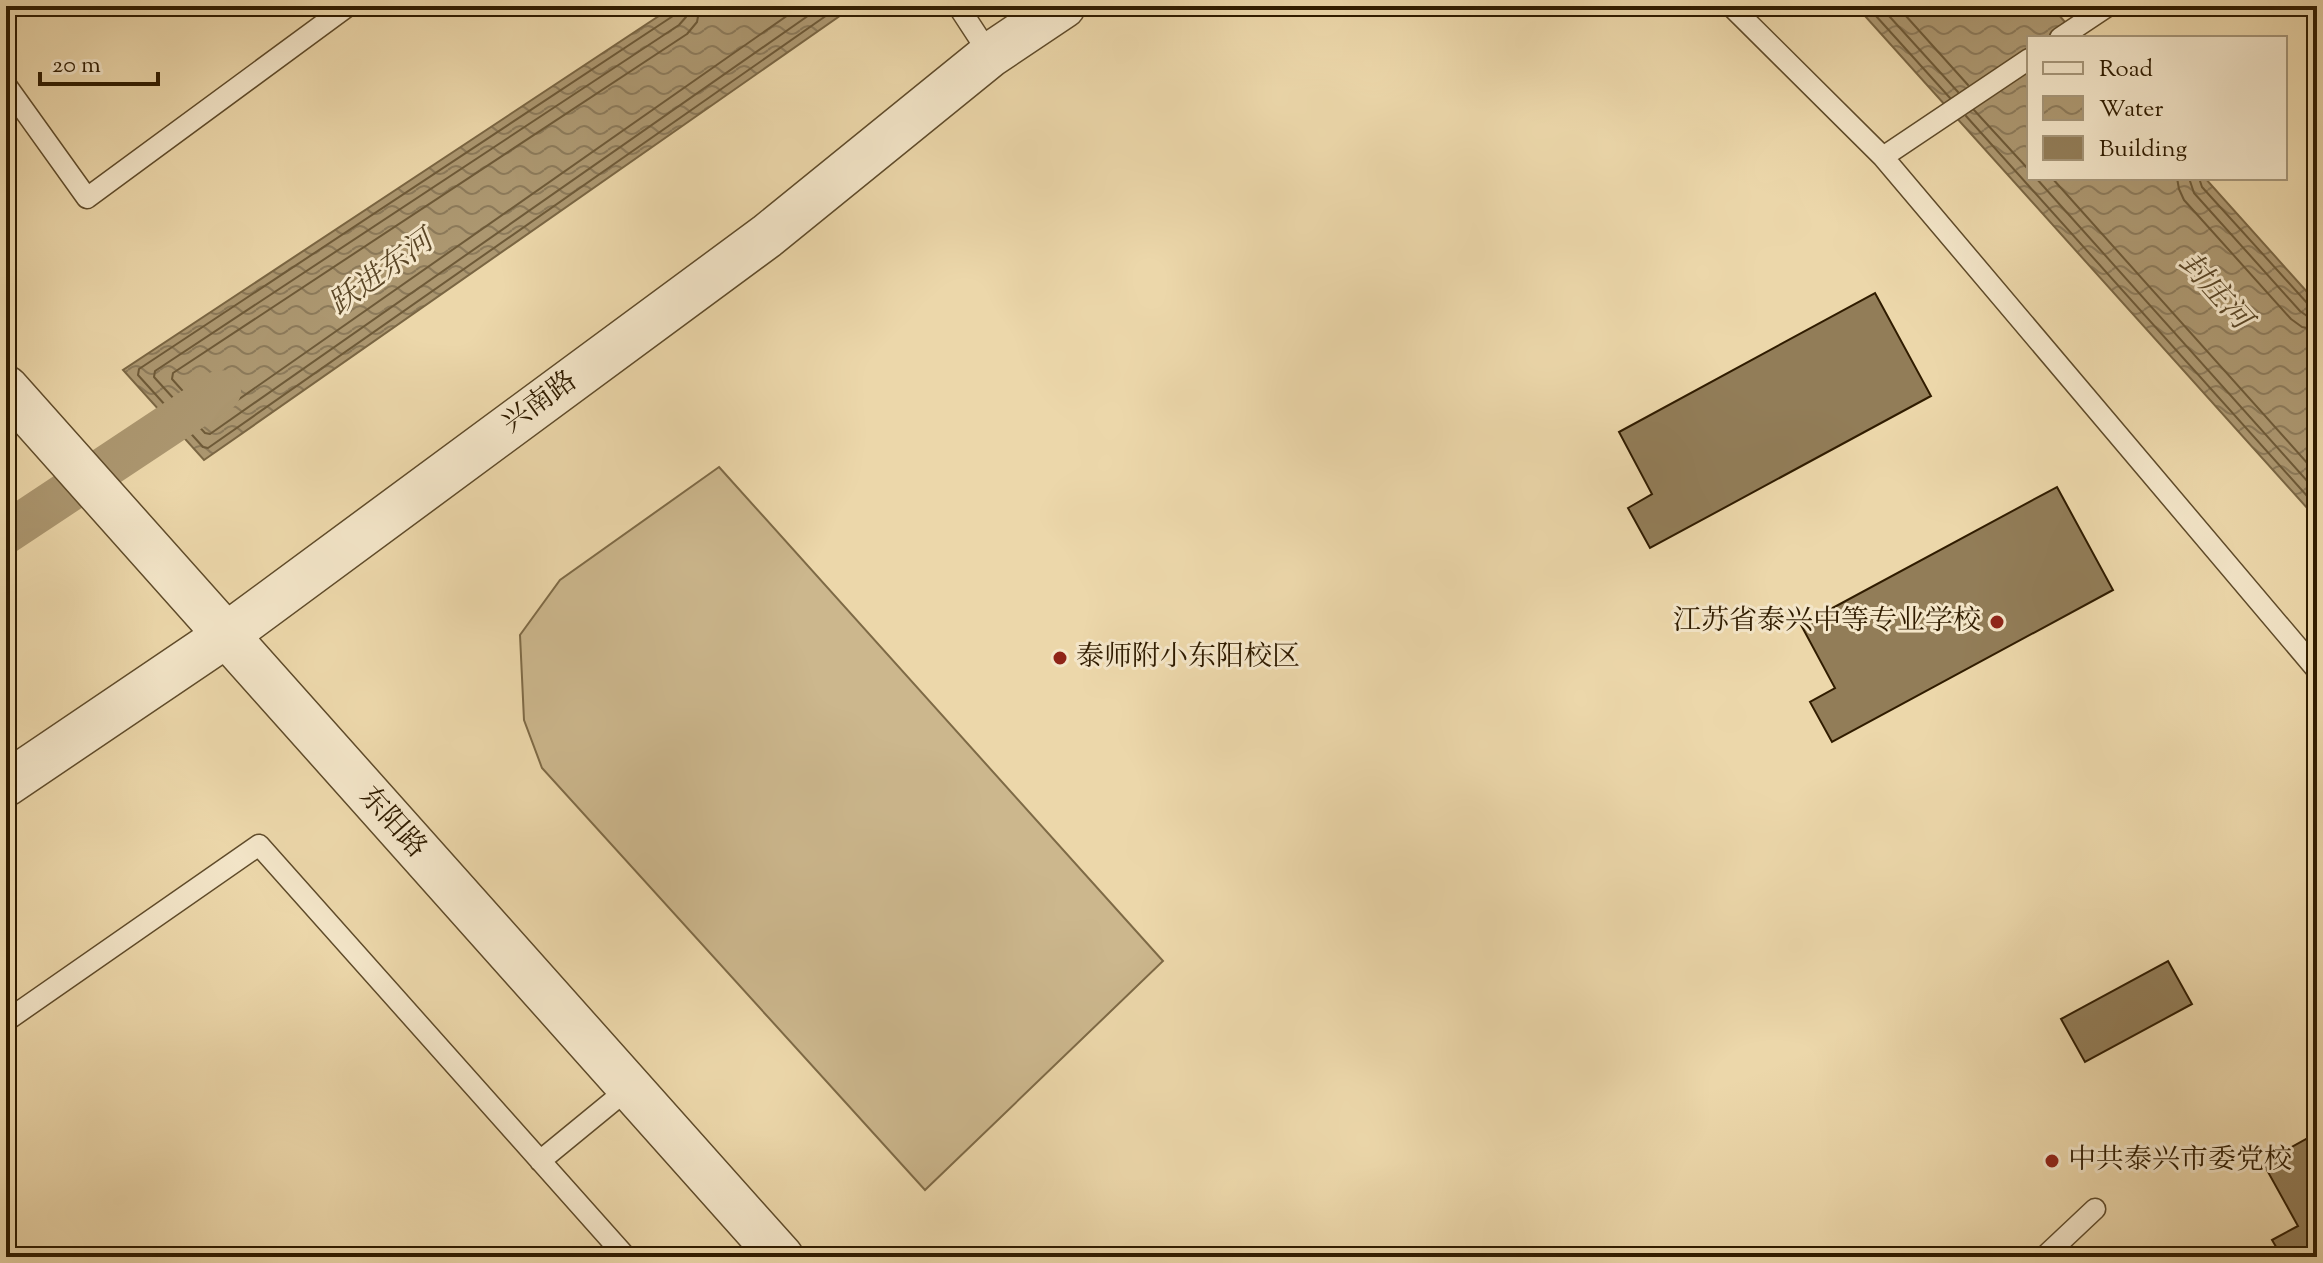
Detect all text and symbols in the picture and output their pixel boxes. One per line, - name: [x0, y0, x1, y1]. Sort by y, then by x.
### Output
- scale bar: [40, 36, 158, 86]
- legend: [2027, 36, 2287, 180]
- text: 20 m: [52, 49, 101, 83]
- text: Road: [2099, 53, 2153, 87]
- text: Water: [2099, 93, 2163, 127]
- text: Building: [2099, 133, 2188, 167]
- water label: 跃进东河: [321, 218, 447, 327]
- water label: 封庄河: [2168, 244, 2263, 344]
- street label: 兴南路: [494, 362, 586, 444]
- place label: 江苏省泰兴中等专业学校: [1673, 602, 1981, 642]
- marker: 江苏省泰兴中等专业学校: [1988, 613, 2006, 631]
- place label: 泰师附小东阳校区: [1076, 638, 1300, 678]
- marker: 泰师附小东阳校区: [1051, 649, 1069, 667]
- street label: 东阳路: [349, 778, 435, 868]
- place label: 中共泰兴市委党校: [2068, 1141, 2292, 1181]
- marker: 中共泰兴市委党校: [2043, 1152, 2061, 1170]

